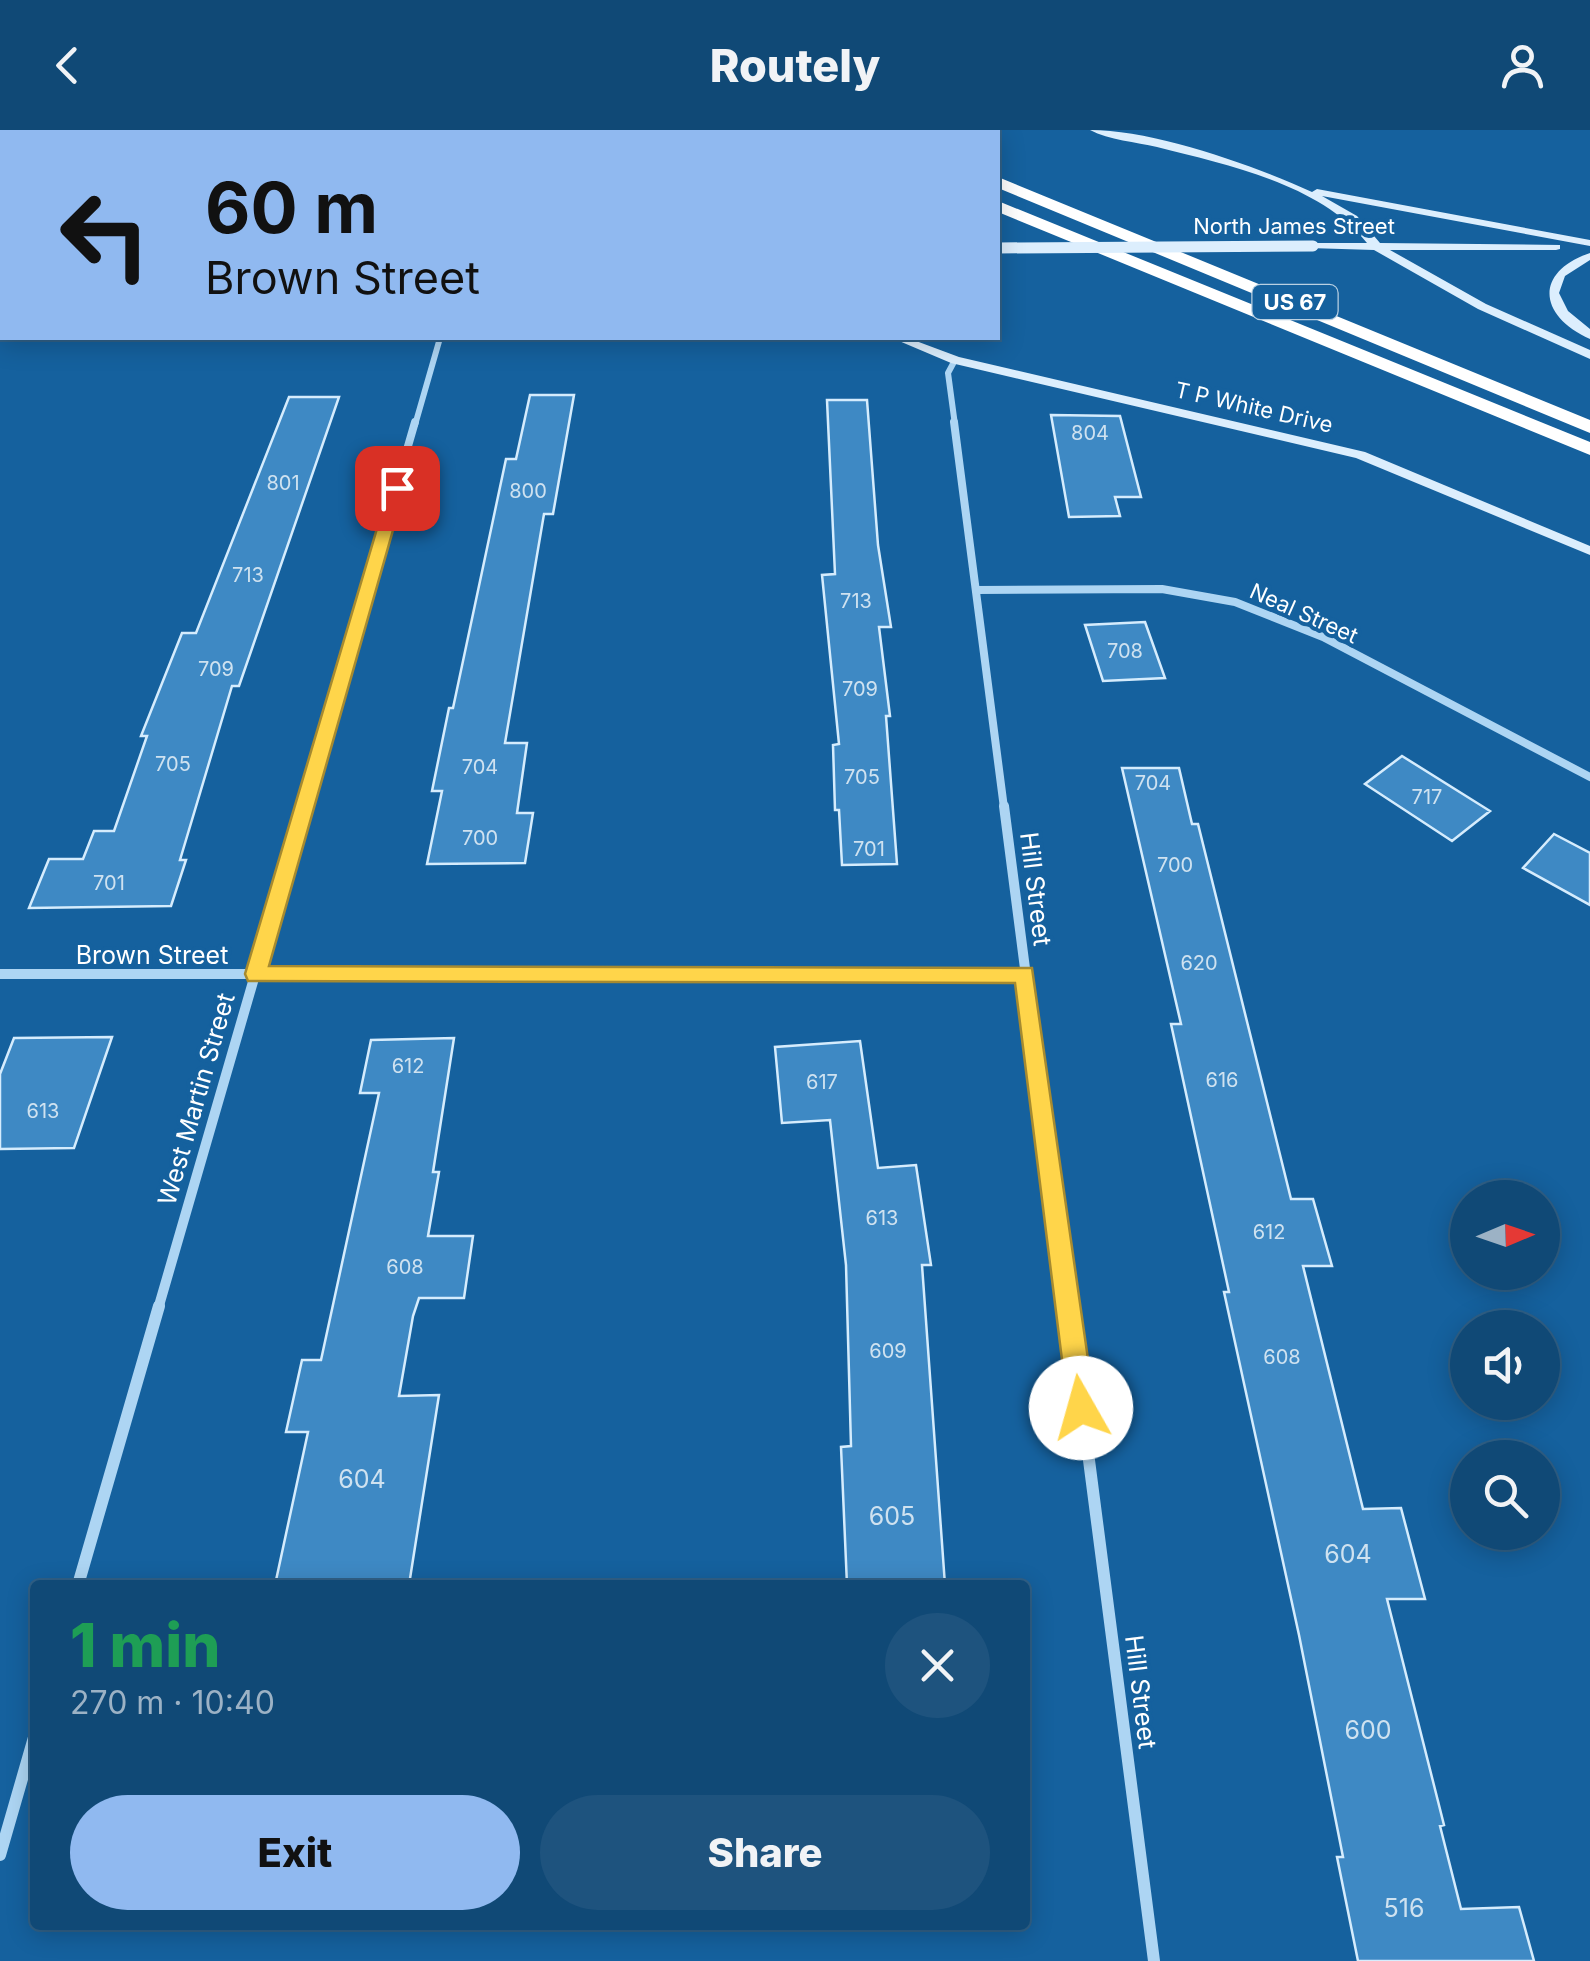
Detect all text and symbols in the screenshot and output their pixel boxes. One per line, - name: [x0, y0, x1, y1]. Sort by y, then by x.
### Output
- icon: back: [40, 38, 95, 93]
- text: Routely: [710, 38, 880, 93]
- icon: person: [1495, 38, 1550, 93]
- text: 60 m: [205, 165, 378, 250]
- icon: left: [40, 170, 170, 300]
- street label: North James Street: [1193, 213, 1395, 239]
- text: Brown Street: [205, 250, 480, 305]
- road number: US 67: [1252, 285, 1338, 319]
- street label: T P White Drive: [1173, 376, 1335, 438]
- house number: 804: [1071, 421, 1109, 445]
- pin: [355, 446, 440, 531]
- icon: arrive: [370, 461, 425, 516]
- house number: 801: [266, 471, 300, 495]
- house number: 800: [509, 479, 547, 503]
- house number: 713: [232, 563, 264, 587]
- street label: Neal Street: [1246, 578, 1362, 648]
- house number: 713: [840, 589, 872, 613]
- house number: 708: [1107, 639, 1143, 663]
- house number: 709: [198, 657, 234, 681]
- house number: 709: [842, 677, 878, 701]
- house number: 705: [155, 752, 191, 776]
- house number: 704: [462, 755, 498, 779]
- house number: 705: [844, 765, 880, 789]
- house number: 704: [1135, 771, 1171, 795]
- house number: 717: [1412, 785, 1442, 809]
- house number: 700: [462, 826, 498, 850]
- street label: Hill Street: [1014, 830, 1058, 948]
- house number: 701: [853, 837, 885, 861]
- house number: 700: [1157, 853, 1193, 877]
- house number: 701: [93, 871, 125, 895]
- street label: Brown Street: [76, 940, 228, 970]
- house number: 620: [1180, 951, 1218, 975]
- street label: West Martin Street: [151, 989, 241, 1209]
- house number: 612: [392, 1054, 424, 1078]
- house number: 616: [1206, 1068, 1238, 1092]
- house number: 617: [806, 1070, 838, 1094]
- house number: 613: [27, 1099, 59, 1123]
- north arrow: [1450, 1180, 1560, 1290]
- map controls: [1450, 1180, 1560, 1550]
- house number: 613: [866, 1206, 898, 1230]
- house number: 612: [1253, 1220, 1285, 1244]
- house number: 608: [386, 1255, 424, 1279]
- button: sound: [1450, 1310, 1560, 1420]
- house number: 609: [869, 1339, 907, 1363]
- house number: 608: [1263, 1345, 1301, 1369]
- position arrow: [1029, 1356, 1133, 1460]
- button: search: [1450, 1440, 1560, 1550]
- house number: 604: [338, 1464, 386, 1494]
- house number: 605: [869, 1501, 915, 1531]
- house number: 604: [1324, 1539, 1372, 1569]
- text: 1 min: [70, 1609, 220, 1681]
- button: close: [885, 1613, 990, 1718]
- street label: Hill Street: [1119, 1633, 1163, 1751]
- text: 270 m · 10:40: [70, 1683, 275, 1722]
- house number: 600: [1344, 1715, 1392, 1745]
- button: Exit: [70, 1795, 520, 1910]
- button: Share: [540, 1795, 990, 1910]
- house number: 516: [1384, 1893, 1424, 1923]

